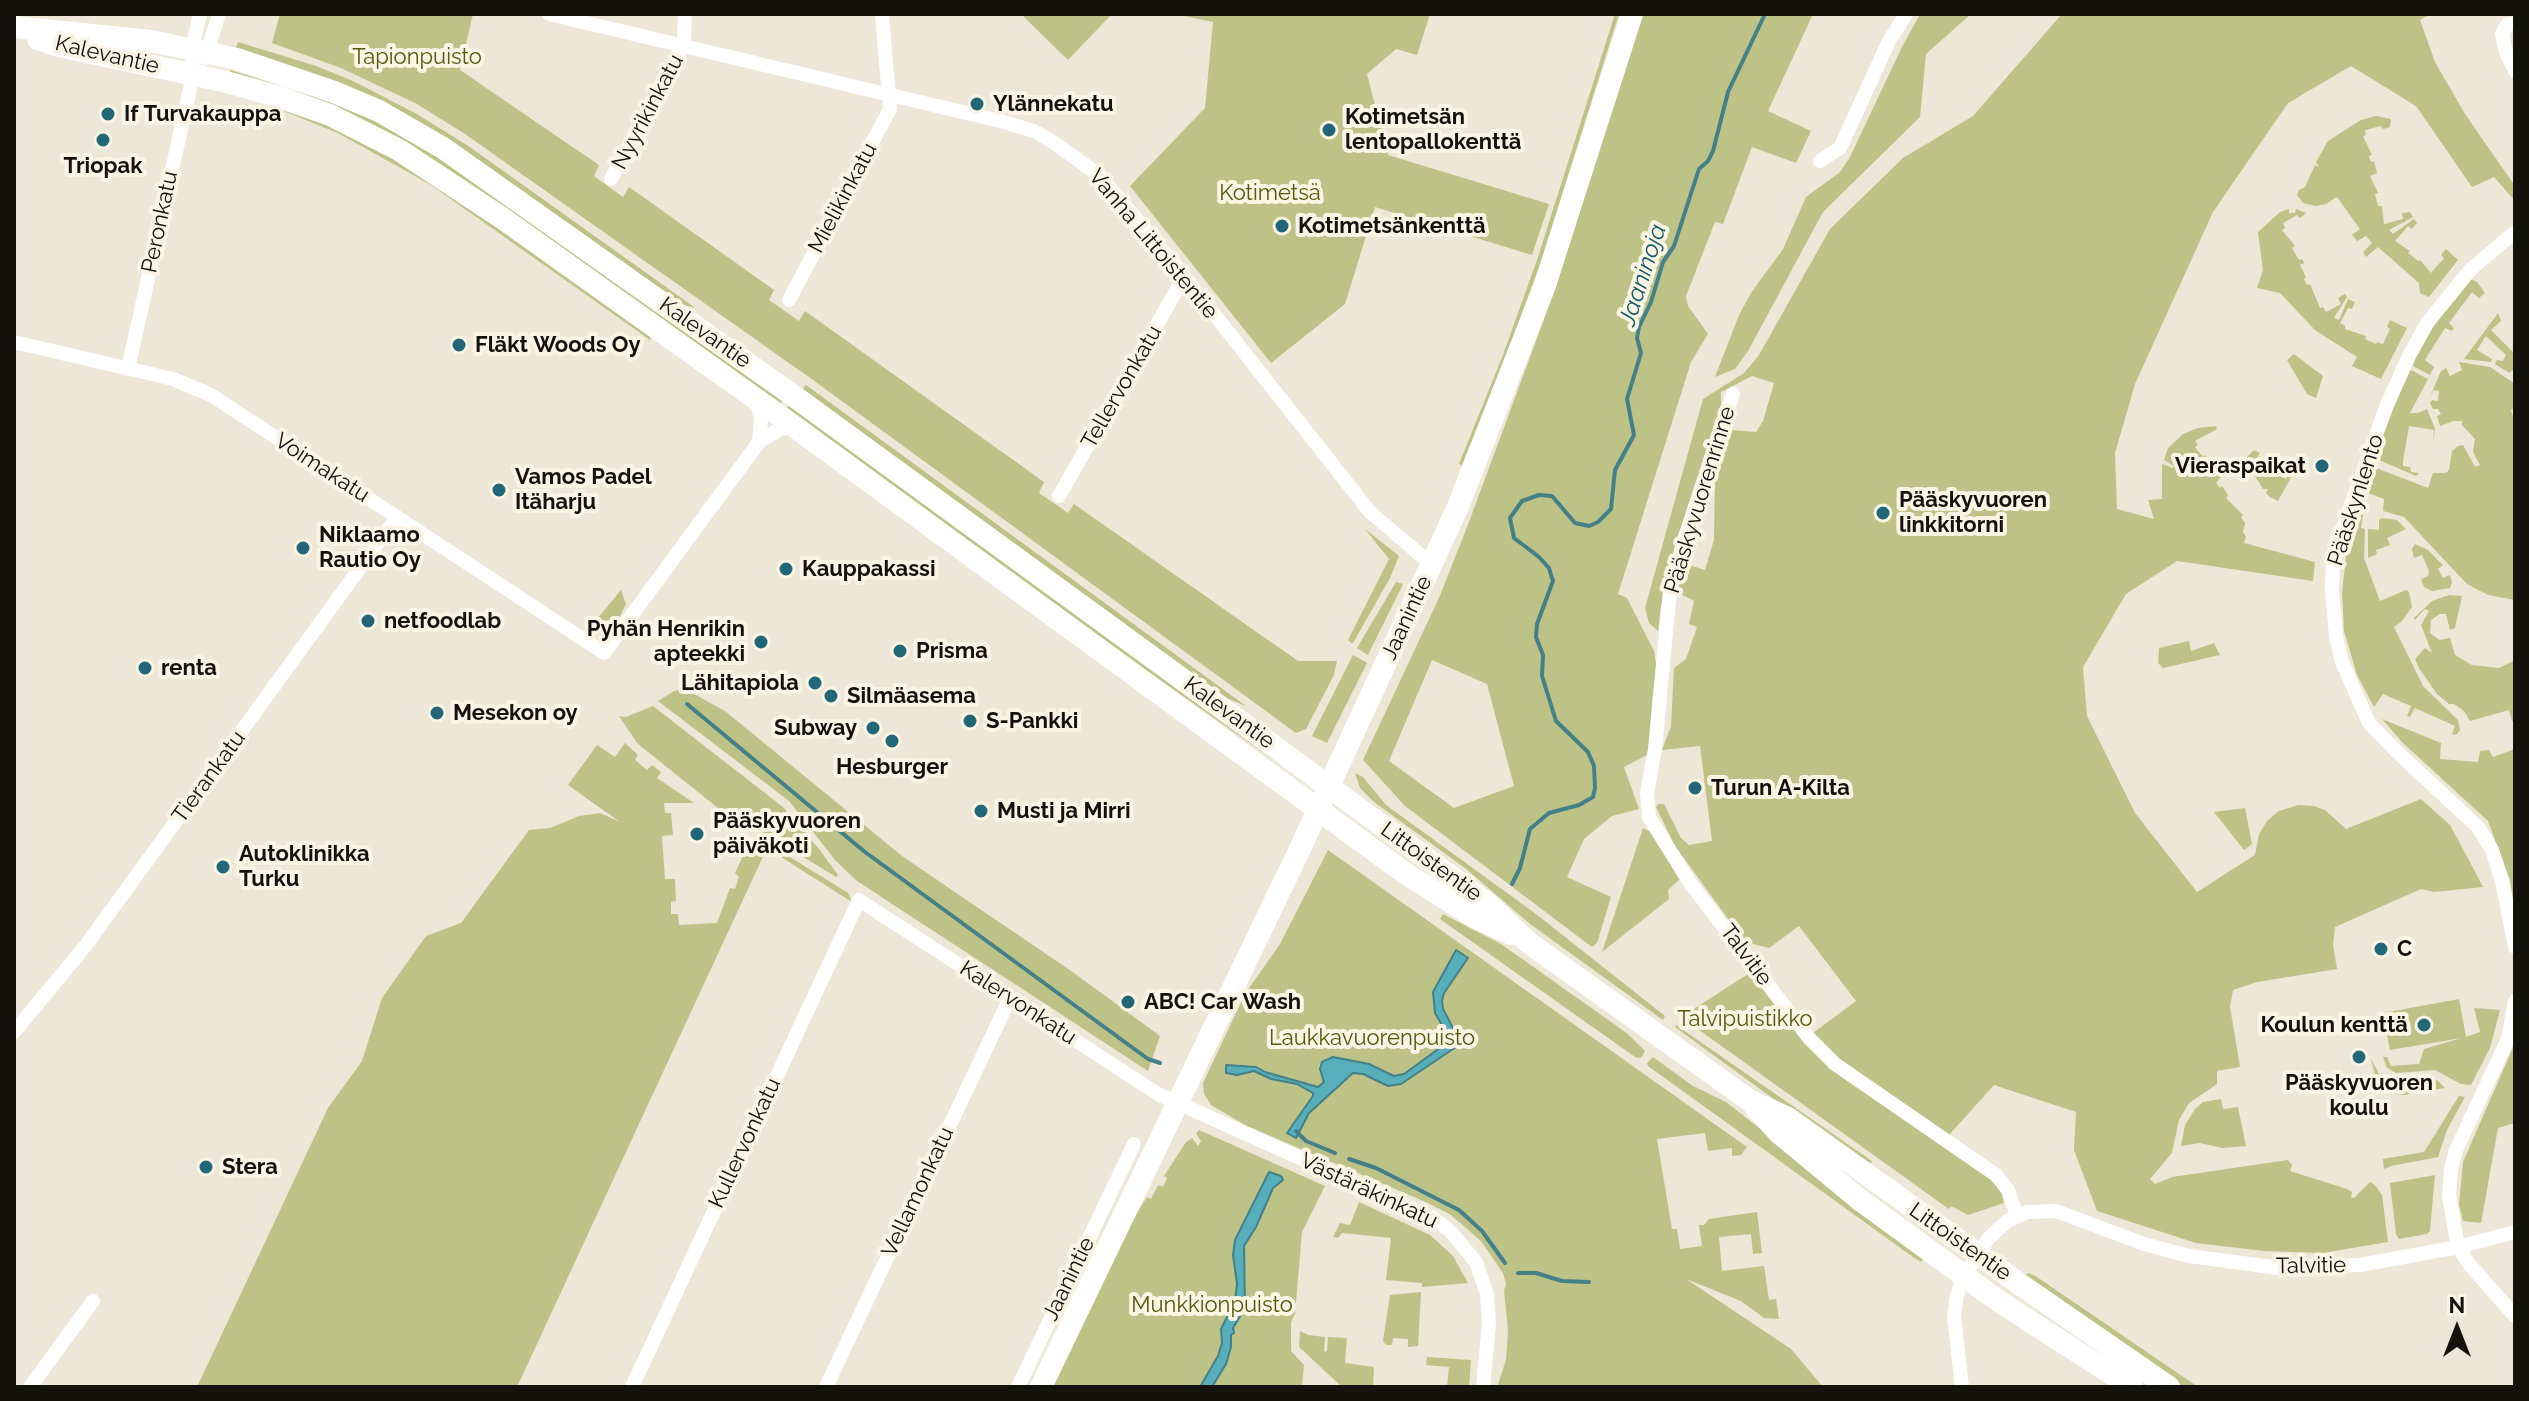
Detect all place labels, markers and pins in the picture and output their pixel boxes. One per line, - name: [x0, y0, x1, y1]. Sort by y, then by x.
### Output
- place label: Ylännekatu: [993, 91, 1114, 117]
- marker: Ylännekatu: [968, 95, 986, 113]
- place label: If Turvakauppa: [124, 101, 281, 127]
- place label: Kotimetsän lentopallokenttä: [1345, 104, 1521, 156]
- marker: If Turvakauppa: [99, 105, 117, 123]
- marker: Kotimetsän lentopallokenttä: [1320, 121, 1338, 139]
- marker: Triopak: [94, 131, 112, 149]
- place label: Triopak: [64, 153, 142, 179]
- place label: Kotimetsänkenttä: [1298, 213, 1486, 239]
- marker: Kotimetsänkenttä: [1273, 217, 1291, 235]
- place label: Fläkt Woods Oy: [475, 332, 640, 358]
- marker: Fläkt Woods Oy: [450, 336, 468, 354]
- place label: Vieraspaikat: [2175, 453, 2306, 479]
- marker: Vieraspaikat: [2313, 457, 2331, 475]
- place label: Vamos Padel Itäharju: [515, 464, 652, 516]
- marker: Vamos Padel Itäharju: [490, 481, 508, 499]
- place label: Pääskyvuoren linkkitorni: [1899, 487, 2047, 538]
- marker: Pääskyvuoren linkkitorni: [1874, 504, 1892, 522]
- place label: Niklaamo Rautio Oy: [319, 522, 421, 574]
- marker: Niklaamo Rautio Oy: [294, 539, 312, 557]
- place label: Kauppakassi: [802, 556, 936, 582]
- marker: Kauppakassi: [777, 560, 795, 578]
- place label: netfoodlab: [384, 608, 501, 634]
- marker: netfoodlab: [359, 612, 377, 630]
- place label: Pyhän Henrikin apteekki: [587, 616, 745, 668]
- marker: Pyhän Henrikin apteekki: [752, 633, 770, 651]
- place label: Prisma: [916, 638, 988, 664]
- marker: Prisma: [891, 642, 909, 660]
- place label: renta: [161, 655, 217, 681]
- marker: renta: [136, 659, 154, 677]
- place label: Lähitapiola: [681, 670, 799, 696]
- marker: Lähitapiola: [806, 674, 824, 692]
- place label: Silmäasema: [847, 683, 976, 709]
- marker: Silmäasema: [822, 687, 840, 705]
- place label: Mesekon oy: [453, 700, 578, 726]
- marker: Mesekon oy: [428, 704, 446, 722]
- place label: S-Pankki: [986, 708, 1078, 734]
- marker: S-Pankki: [961, 712, 979, 730]
- place label: Subway: [774, 715, 857, 741]
- marker: Subway: [864, 719, 882, 737]
- marker: Hesburger: [883, 732, 901, 750]
- place label: Hesburger: [836, 754, 948, 780]
- place label: Turun A-Kilta: [1711, 775, 1850, 801]
- marker: Turun A-Kilta: [1686, 779, 1704, 797]
- place label: Musti ja Mirri: [997, 798, 1131, 824]
- marker: Musti ja Mirri: [972, 802, 990, 820]
- place label: Pääskyvuoren päiväkoti: [713, 808, 861, 860]
- marker: Pääskyvuoren päiväkoti: [688, 825, 706, 843]
- place label: Autoklinikka Turku: [239, 841, 370, 892]
- marker: Autoklinikka Turku: [214, 858, 232, 876]
- place label: C: [2397, 936, 2412, 962]
- marker: C: [2372, 940, 2390, 958]
- place label: ABC! Car Wash: [1144, 989, 1301, 1015]
- marker: ABC! Car Wash: [1119, 993, 1137, 1011]
- place label: Koulun kenttä: [2260, 1012, 2408, 1038]
- marker: Koulun kenttä: [2415, 1016, 2433, 1034]
- marker: Pääskyvuoren koulu: [2350, 1048, 2368, 1066]
- place label: Pääskyvuoren koulu: [2285, 1070, 2433, 1122]
- place label: Stera: [222, 1154, 278, 1180]
- marker: Stera: [197, 1158, 215, 1176]

